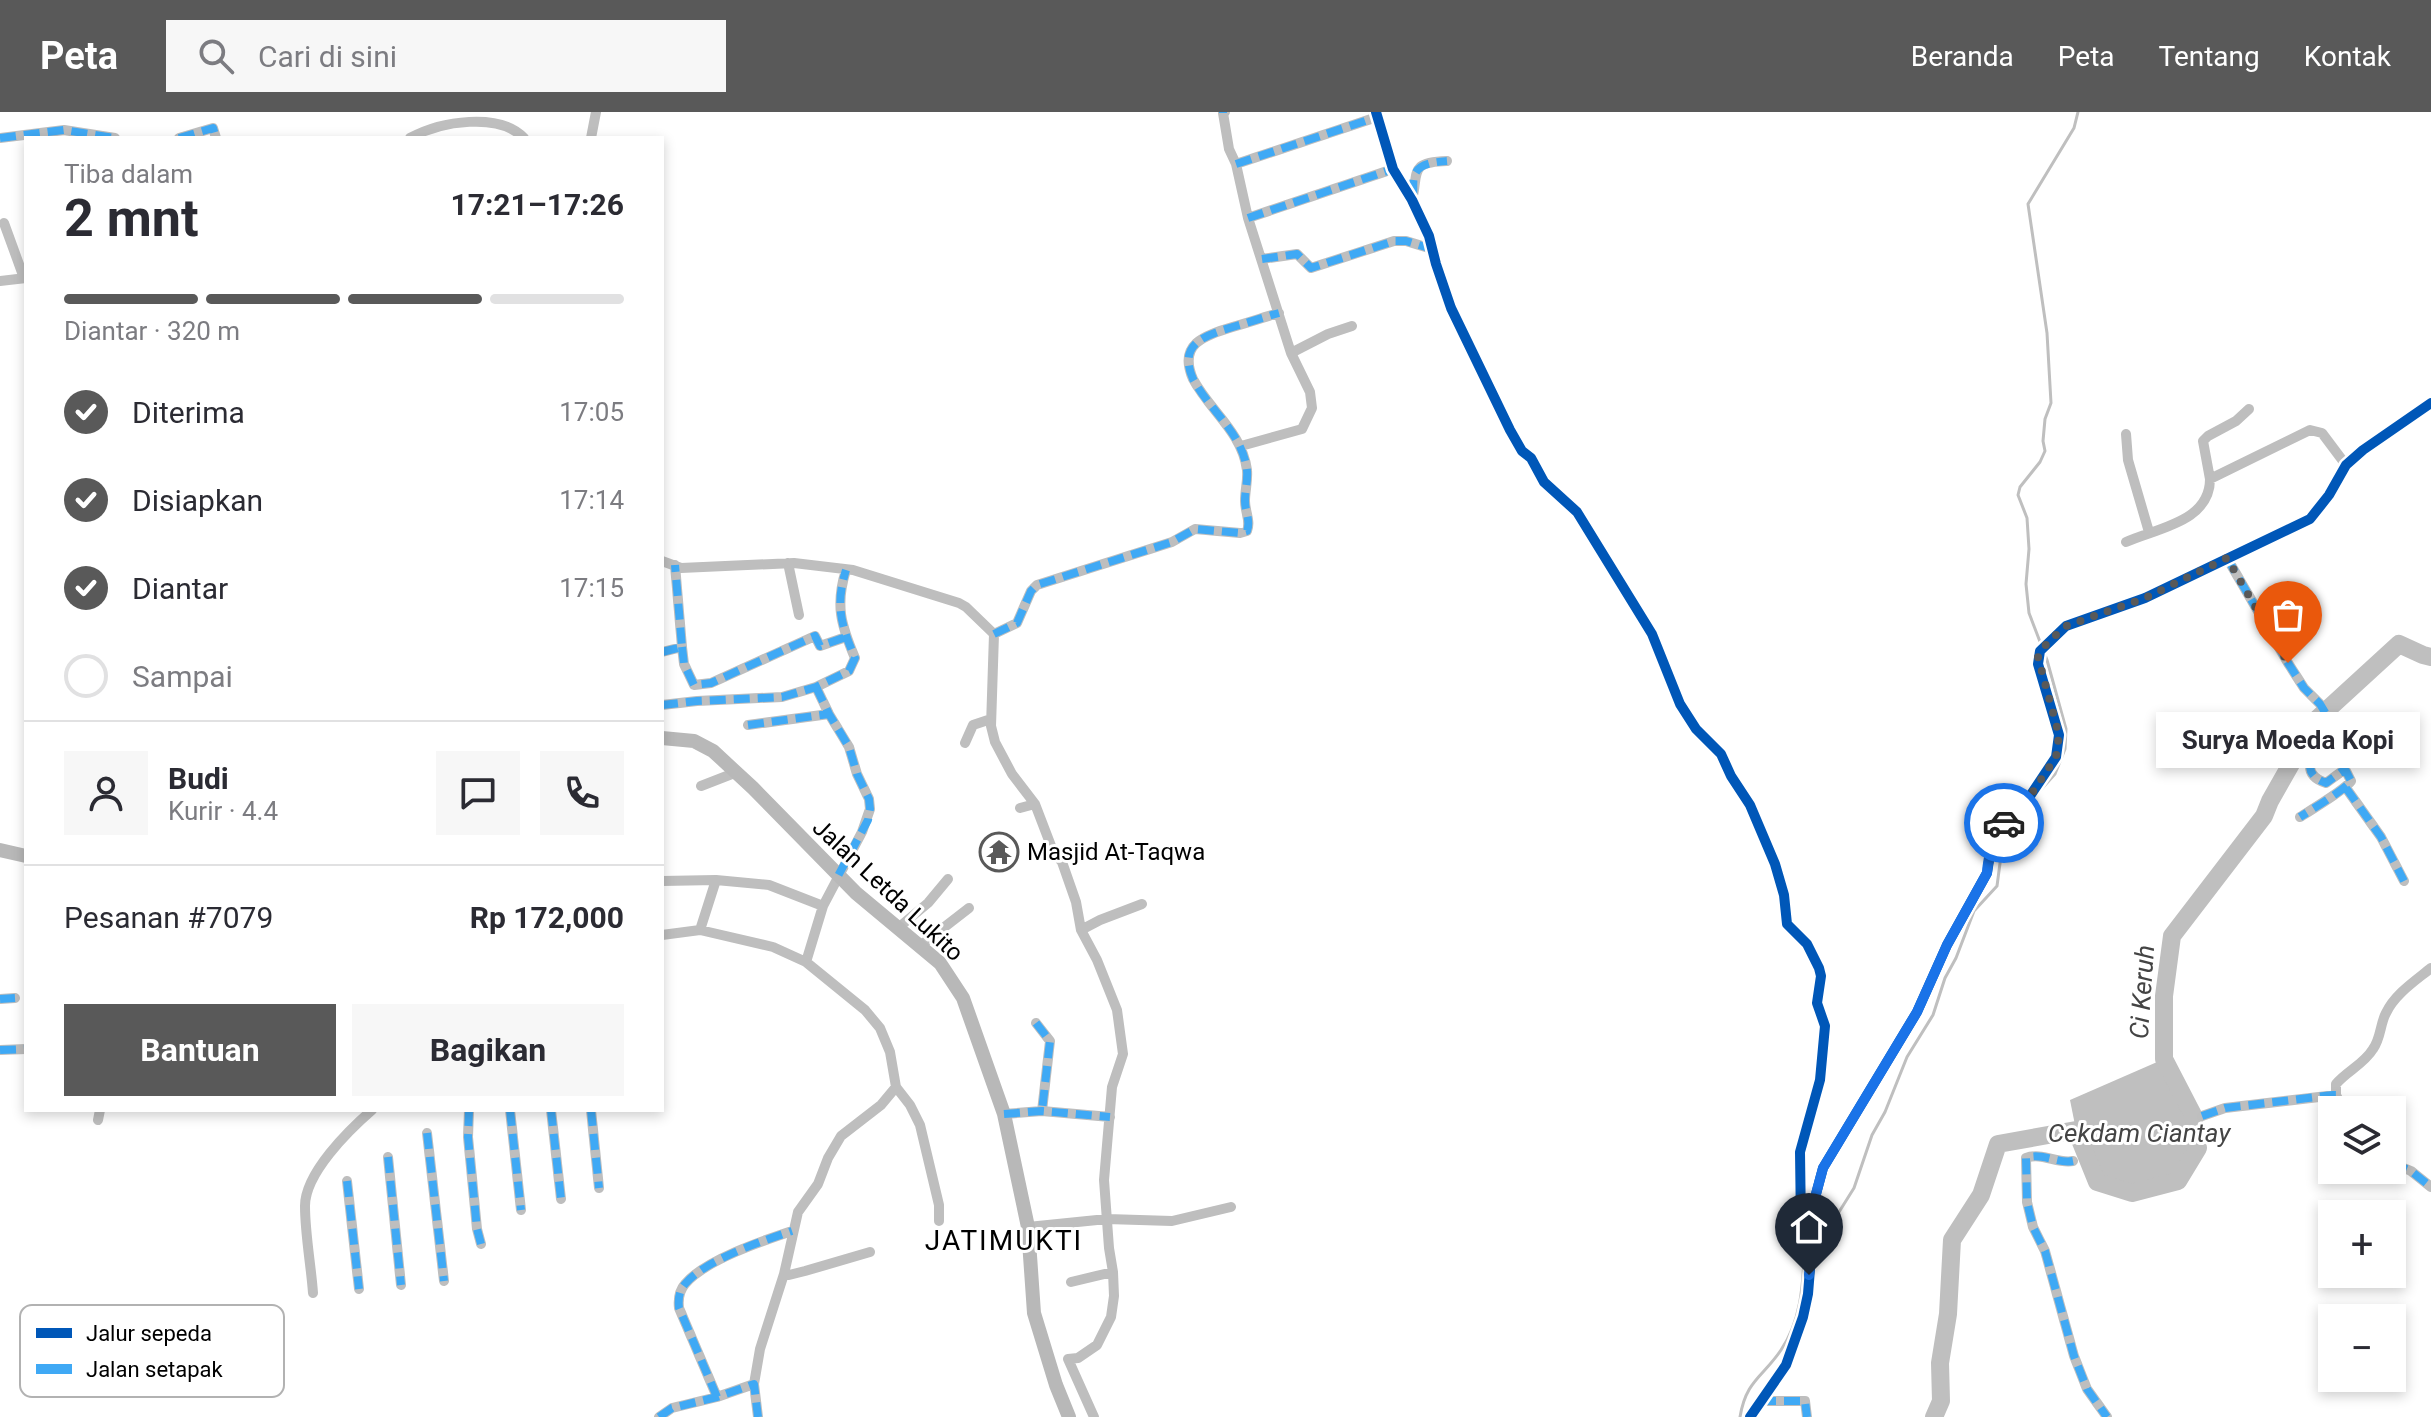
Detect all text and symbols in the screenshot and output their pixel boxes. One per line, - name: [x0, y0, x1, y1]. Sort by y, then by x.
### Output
- search box: [166, 20, 726, 92]
- text: Peta: [40, 34, 118, 78]
- icon: search: [194, 34, 238, 78]
- text: Cari di sini: [258, 39, 397, 74]
- text: Beranda: [1911, 40, 2014, 73]
- text: Peta: [2058, 40, 2115, 73]
- text: Tentang: [2159, 40, 2260, 73]
- text: Kontak: [2304, 40, 2391, 73]
- text: Tiba dalam: [64, 159, 193, 189]
- text: 17:21–17:26: [450, 187, 624, 222]
- text: 2 mnt: [64, 188, 199, 249]
- text: Diantar · 320 m: [64, 316, 240, 346]
- icon: check: [64, 390, 108, 434]
- text: Diterima: [132, 395, 245, 430]
- text: 17:05: [559, 397, 624, 427]
- icon: check: [64, 478, 108, 522]
- text: Disiapkan: [132, 483, 263, 518]
- text: 17:14: [559, 485, 624, 515]
- icon: check: [64, 566, 108, 610]
- text: Diantar: [132, 571, 228, 606]
- text: 17:15: [559, 573, 624, 603]
- pin: [2254, 581, 2322, 663]
- icon: bag: [2266, 593, 2310, 637]
- text: Sampai: [132, 659, 233, 694]
- callout: Surya Moeda Kopi: [2156, 711, 2420, 767]
- text: Surya Moeda Kopi: [2182, 725, 2394, 755]
- button: person: [64, 751, 148, 835]
- button: chat: [436, 751, 520, 835]
- button: phone: [540, 751, 624, 835]
- text: Budi: [168, 761, 229, 796]
- courier: [1964, 783, 2044, 863]
- text: Kurir · 4.4: [168, 796, 278, 826]
- icon: car: [1982, 801, 2026, 845]
- street label: Jalan Letda Lukito: [807, 813, 969, 967]
- temple icon: Masjid At-Taqwa: [978, 831, 1020, 873]
- place label: Masjid At-Taqwa: [1027, 838, 1205, 866]
- text: Pesanan #7079: [64, 900, 273, 935]
- text: Rp 172,000: [470, 900, 624, 935]
- water label: Ci Keruh: [2124, 944, 2160, 1040]
- button: Bantuan: [64, 1004, 336, 1096]
- button: Bagikan: [352, 1004, 624, 1096]
- map controls: [2318, 1096, 2406, 1392]
- button: layers: [2318, 1096, 2406, 1184]
- water label: Cekdam Ciantay: [2048, 1118, 2231, 1148]
- pin: [1775, 1193, 1843, 1275]
- button: +: [2318, 1200, 2406, 1288]
- icon: home: [1787, 1205, 1831, 1249]
- district label: JATIMUKTI: [925, 1224, 1083, 1257]
- button: −: [2318, 1304, 2406, 1392]
- legend: [20, 1305, 284, 1397]
- text: Jalur sepeda: [86, 1321, 212, 1346]
- text: Jalan setapak: [86, 1357, 224, 1382]

